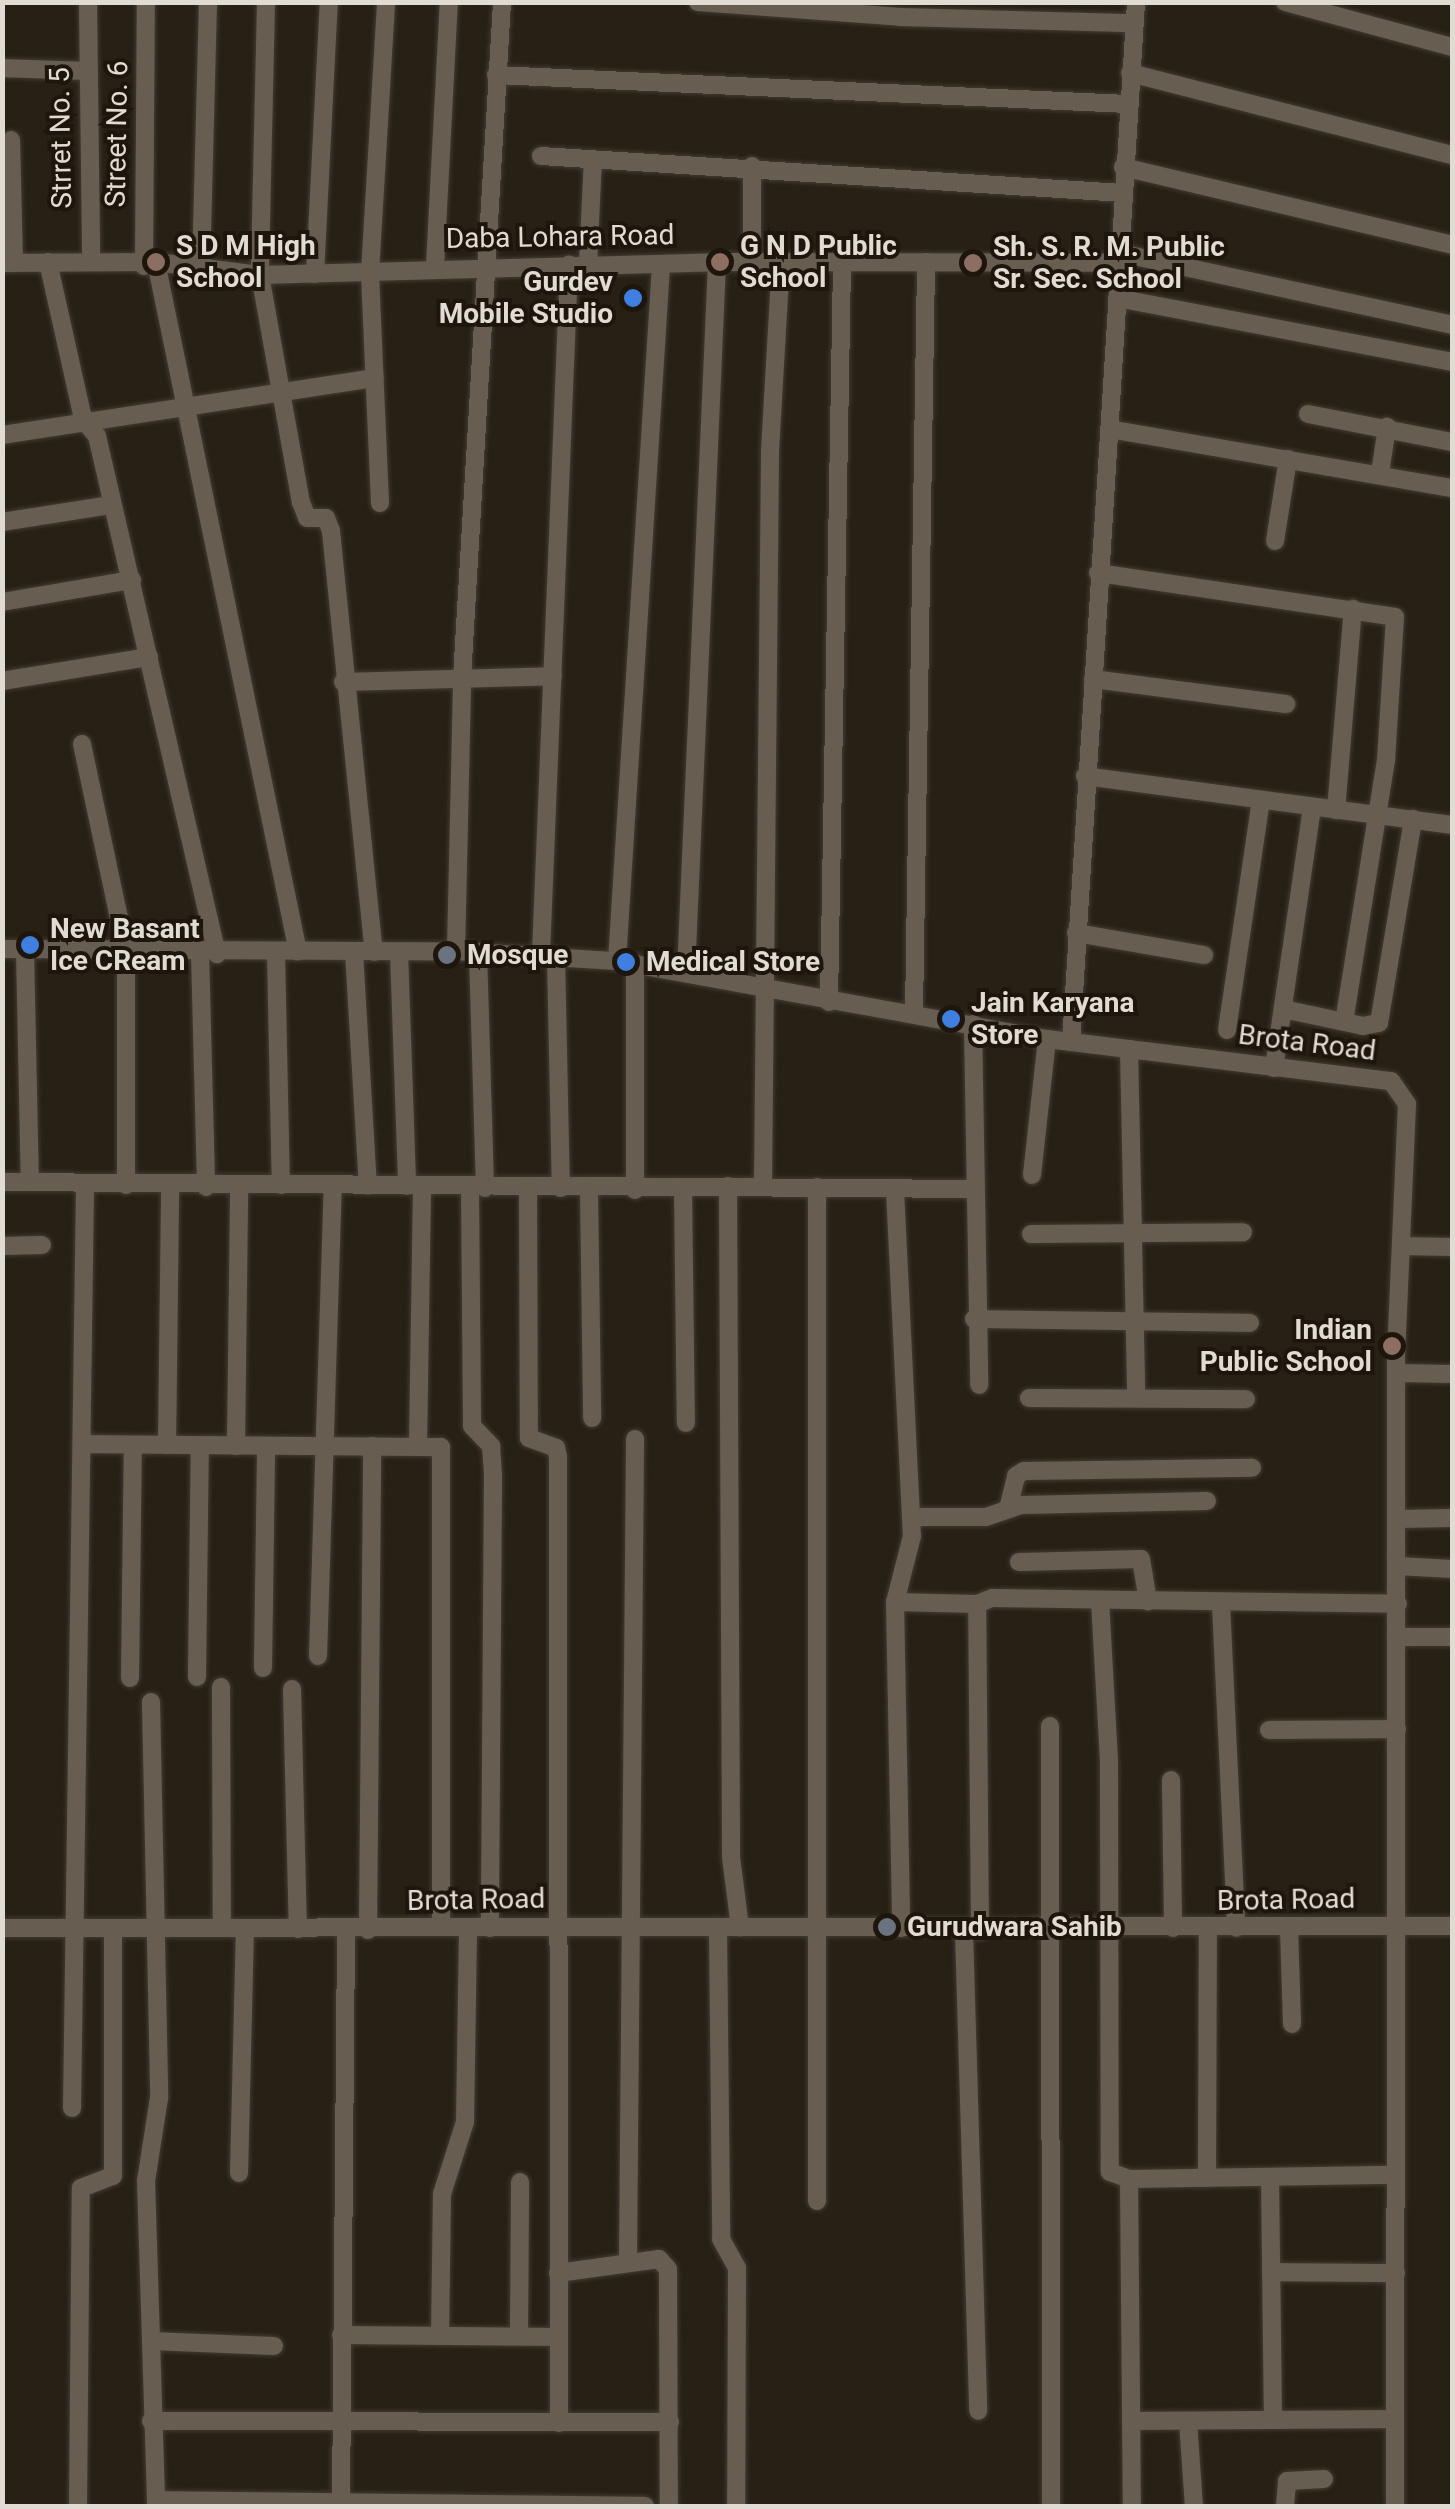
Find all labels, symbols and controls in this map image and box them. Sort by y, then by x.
street label: Street No. 6 [99,60,135,208]
street label: Strret No. 5 [43,67,79,209]
street label: Daba Lohara Road [445,218,675,256]
place label: S D M High School [176,229,316,295]
place label: G N D Public School [740,229,897,295]
place label: Sh. S. R. M. Public Sr. Sec. School [993,230,1225,296]
marker: S D M High School [145,251,167,273]
marker: G N D Public School [709,251,731,273]
marker: Sh. S. R. M. Public Sr. Sec. School [962,252,984,274]
place label: Gurdev Mobile Studio [439,265,613,331]
marker: Gurdev Mobile Studio [622,287,644,309]
place label: New Basant Ice CReam [50,912,200,978]
marker: New Basant Ice CReam [19,934,41,956]
place label: Mosque [467,938,568,972]
marker: Mosque [436,944,458,966]
place label: Medical Store [646,945,820,979]
marker: Medical Store [615,951,637,973]
place label: Jain Karyana Store [971,986,1135,1052]
marker: Jain Karyana Store [940,1008,962,1030]
street label: Brota Road [1236,1018,1378,1068]
place label: Indian Public School [1200,1313,1372,1379]
marker: Indian Public School [1381,1335,1403,1357]
street label: Brota Road [407,1882,545,1918]
street label: Brota Road [1217,1882,1355,1918]
place label: Gurudwara Sahib [907,1910,1122,1944]
marker: Gurudwara Sahib [876,1916,898,1938]

